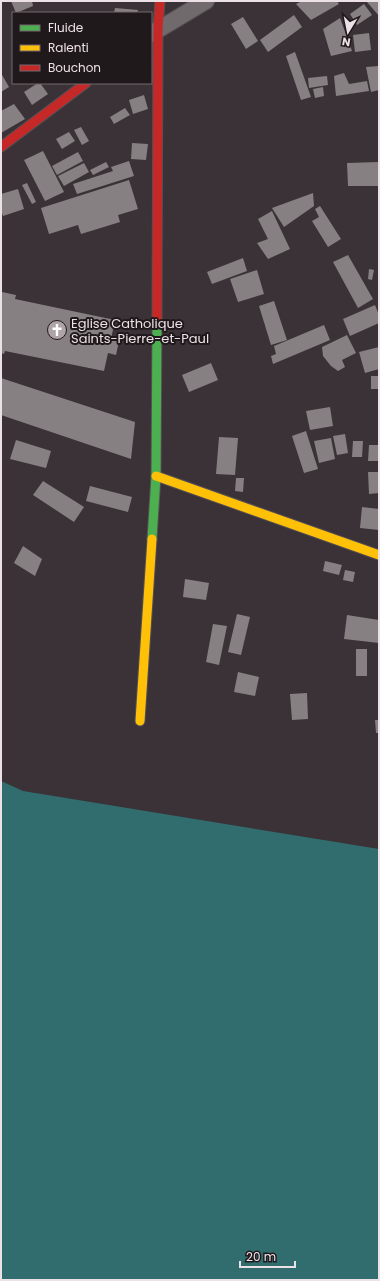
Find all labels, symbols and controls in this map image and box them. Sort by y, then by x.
legend [12,12,152,84]
north arrow [328,12,368,52]
text: Fluide [48,19,83,36]
text: N [341,33,352,50]
text: Ralenti [48,39,89,56]
text: Bouchon [48,59,101,76]
place label: Eglise Catholique Saints-Pierre-et-Paul [71,314,209,348]
church icon: Eglise Catholique Saints-Pierre-et-Paul [46,319,68,341]
scale bar [240,1243,295,1269]
text: 20 m [246,1248,276,1265]

